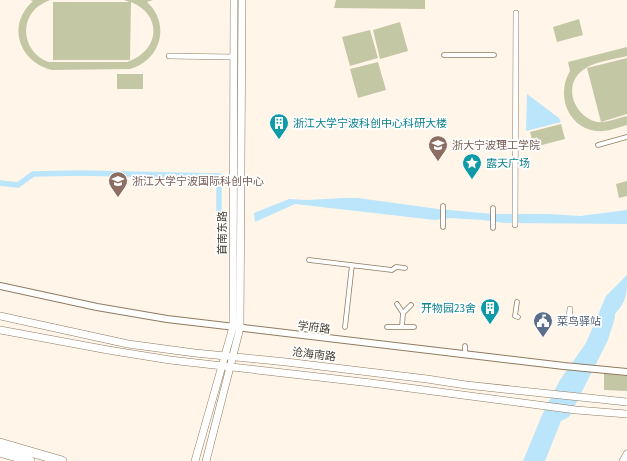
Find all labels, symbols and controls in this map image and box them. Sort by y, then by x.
building icon: 浙江大学宁波科创中心科研大楼 [268,112,290,140]
place label: 浙江大学宁波科创中心科研大楼 [293,116,447,131]
school or university icon: 浙大宁波理工学院 [427,134,449,162]
place label: 浙大宁波理工学院 [452,138,540,153]
place icon: 露天广场 [461,152,483,180]
place label: 露天广场 [486,156,530,171]
school or university icon: 浙江大学宁波国际科创中心 [107,170,129,198]
place label: 浙江大学宁波国际科创中心 [132,174,264,189]
street label: 首南东路 [215,211,230,255]
building icon: 开物园23舍 [479,297,501,325]
place label: 开物园23舍 [421,301,476,316]
public building icon: 菜鸟驿站 [532,310,554,338]
place label: 菜鸟驿站 [557,314,601,329]
street label: 学府路 [297,318,331,337]
street label: 沧海南路 [291,344,337,365]

